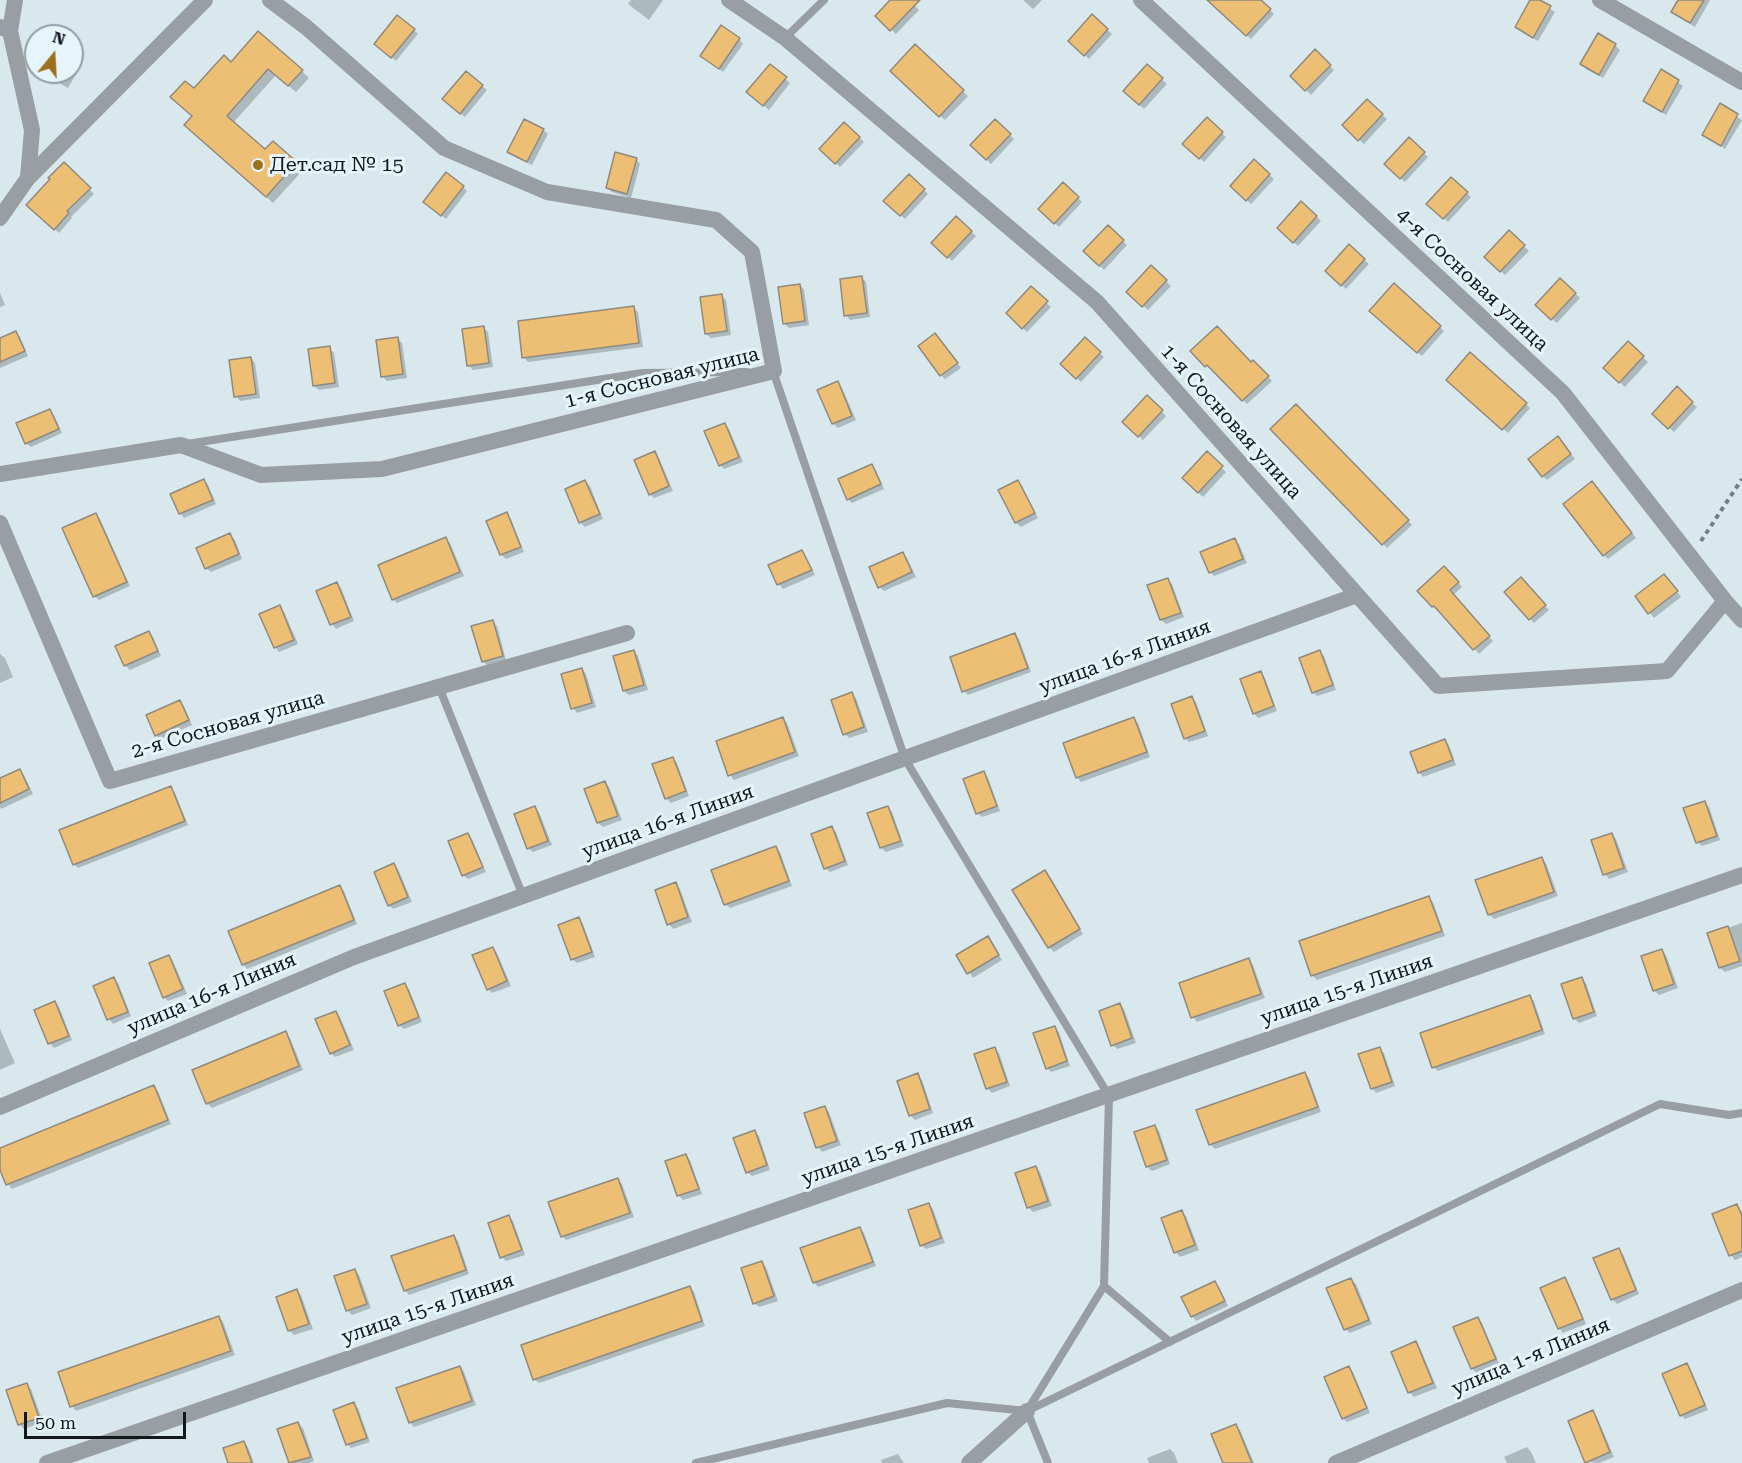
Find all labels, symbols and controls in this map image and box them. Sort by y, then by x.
north arrow [24,24,84,84]
text: N [50,27,68,49]
place label: Дет.сад № 15 [270,153,404,177]
marker: Дет.сад № 15 [251,158,265,172]
street label: 4-я Сосновая улица [1391,203,1553,357]
street label: 1-я Сосновая улица [1155,340,1307,504]
street label: 1-я Сосновая улица [562,342,762,414]
street label: улица 16-я Линия [1036,615,1214,699]
street label: 2-я Сосновая улица [129,686,327,764]
street label: улица 16-я Линия [579,780,757,864]
street label: улица 16-я Линия [124,948,300,1040]
street label: улица 15-я Линия [1258,949,1436,1031]
street label: улица 15-я Линия [799,1109,977,1191]
street label: улица 15-я Линия [339,1268,517,1350]
street label: улица 1-я Линия [1448,1313,1614,1401]
scale bar [27,1400,189,1438]
text: 50 m [35,1412,76,1433]

